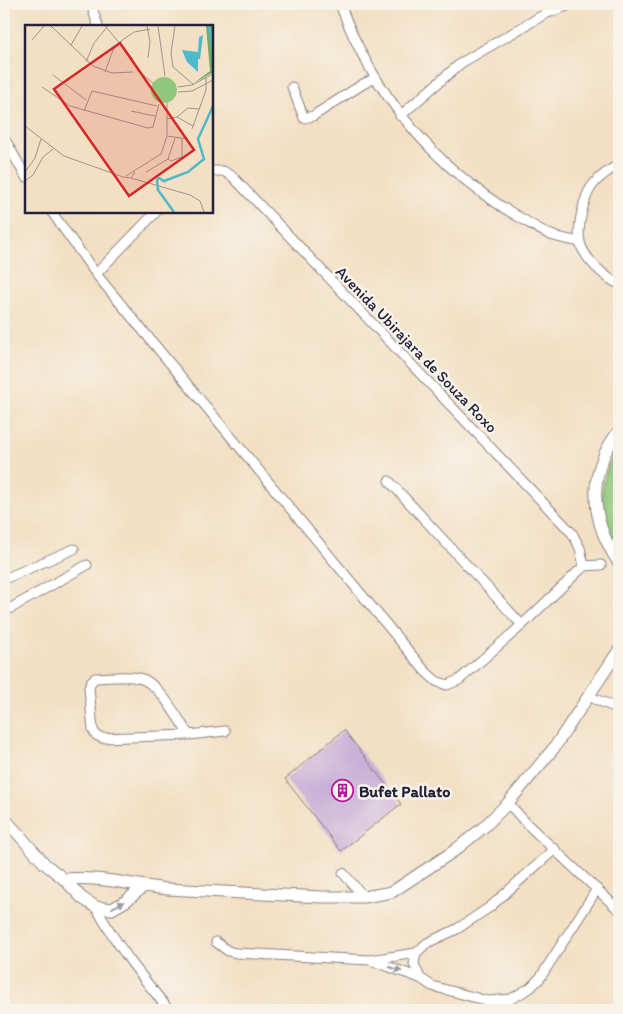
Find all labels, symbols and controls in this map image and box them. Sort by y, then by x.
inset map [25,25,212,212]
street label: Avenida Ubirajara de Souza Roxo [332,262,501,437]
building icon: Bufet Pallato [331,779,355,803]
place label: Bufet Pallato [359,782,450,801]
one-way arrow [111,900,125,908]
one-way arrow [388,966,403,973]

